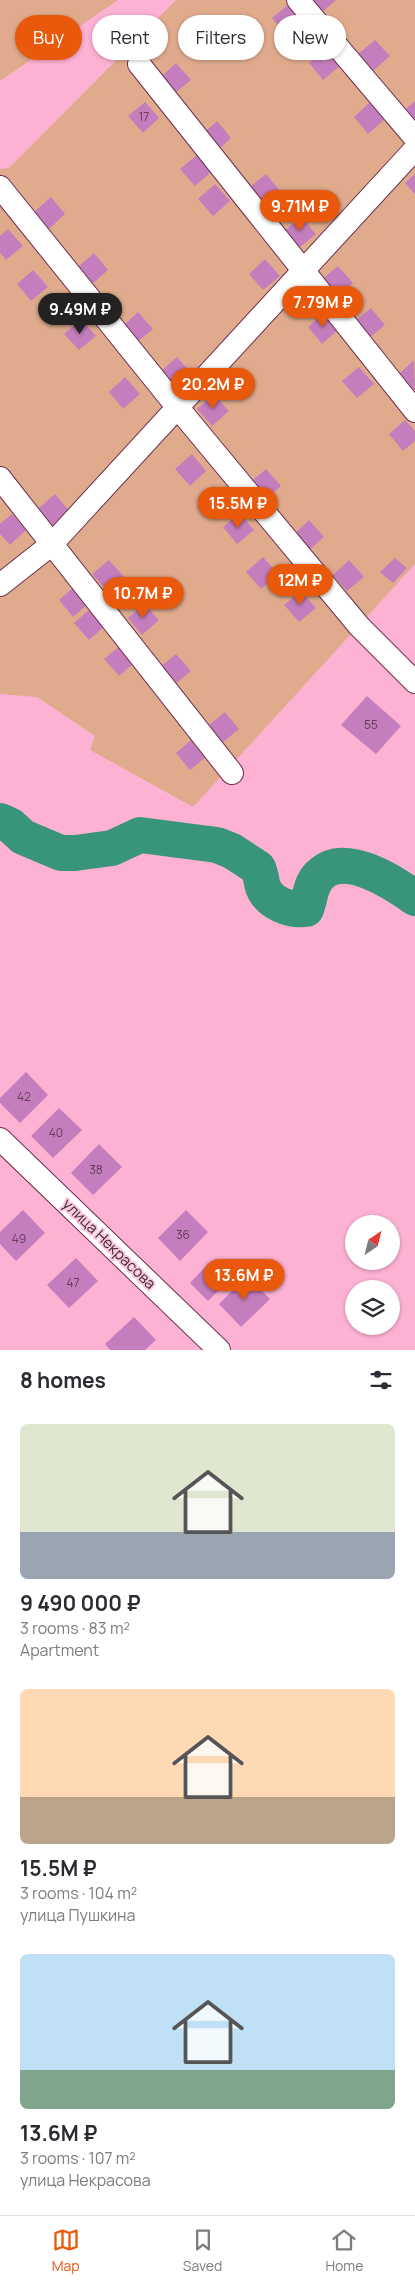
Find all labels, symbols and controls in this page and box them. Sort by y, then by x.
chip: Buy [15,15,82,60]
chip: Rent [92,15,168,60]
chip: Filters [178,15,264,60]
chip: New [274,15,346,60]
house number: 17 [139,108,149,125]
pin: 9.71M ₽ [254,190,346,232]
text: 9.71M ₽ [271,195,329,217]
pin: 7.79M ₽ [277,286,369,328]
text: 7.79M ₽ [293,291,353,313]
pin: 9.49M ₽ [34,292,126,335]
text: 9.49M ₽ [49,298,111,320]
pin: 20.2M ₽ [167,368,259,410]
text: 20.2M ₽ [182,373,244,395]
pin: 15.5M ₽ [192,486,284,529]
text: 15.5M ₽ [209,492,267,514]
pin: 12M ₽ [265,564,335,606]
text: 12M ₽ [278,569,322,591]
pin: 10.7M ₽ [97,576,189,619]
text: 10.7M ₽ [114,582,172,604]
house number: 55 [364,716,378,733]
house number: 42 [17,1088,31,1105]
house number: 40 [49,1124,63,1141]
house number: 38 [89,1161,103,1178]
street label: улица Некрасова [58,1194,161,1294]
north arrow [345,1215,400,1270]
map controls [345,1215,400,1335]
house number: 36 [176,1226,190,1243]
house number: 49 [12,1230,26,1247]
pin: 13.6M ₽ [198,1258,290,1301]
text: 13.6M ₽ [215,1264,273,1286]
house number: 47 [66,1274,80,1291]
button: layers [345,1280,400,1335]
text: 8 homes [20,1366,106,1394]
icon: filters [367,1366,395,1394]
icon: home [163,1457,253,1547]
text: 9 490 000 ₽ [20,1589,141,1617]
text: 3 rooms · 83 m² [20,1617,130,1639]
text: Apartment [20,1639,99,1661]
icon: home [163,1722,253,1812]
text: 15.5M ₽ [20,1854,97,1882]
text: 3 rooms · 104 m² [20,1882,137,1904]
text: улица Пушкина [20,1904,135,1926]
icon: home [163,1987,253,2077]
text: 13.6M ₽ [20,2119,97,2147]
text: 3 rooms · 107 m² [20,2147,136,2169]
text: улица Некрасова [20,2169,151,2191]
tab: Map [52,2226,80,2275]
tab: Saved [183,2226,222,2275]
tab: Home [326,2226,363,2275]

